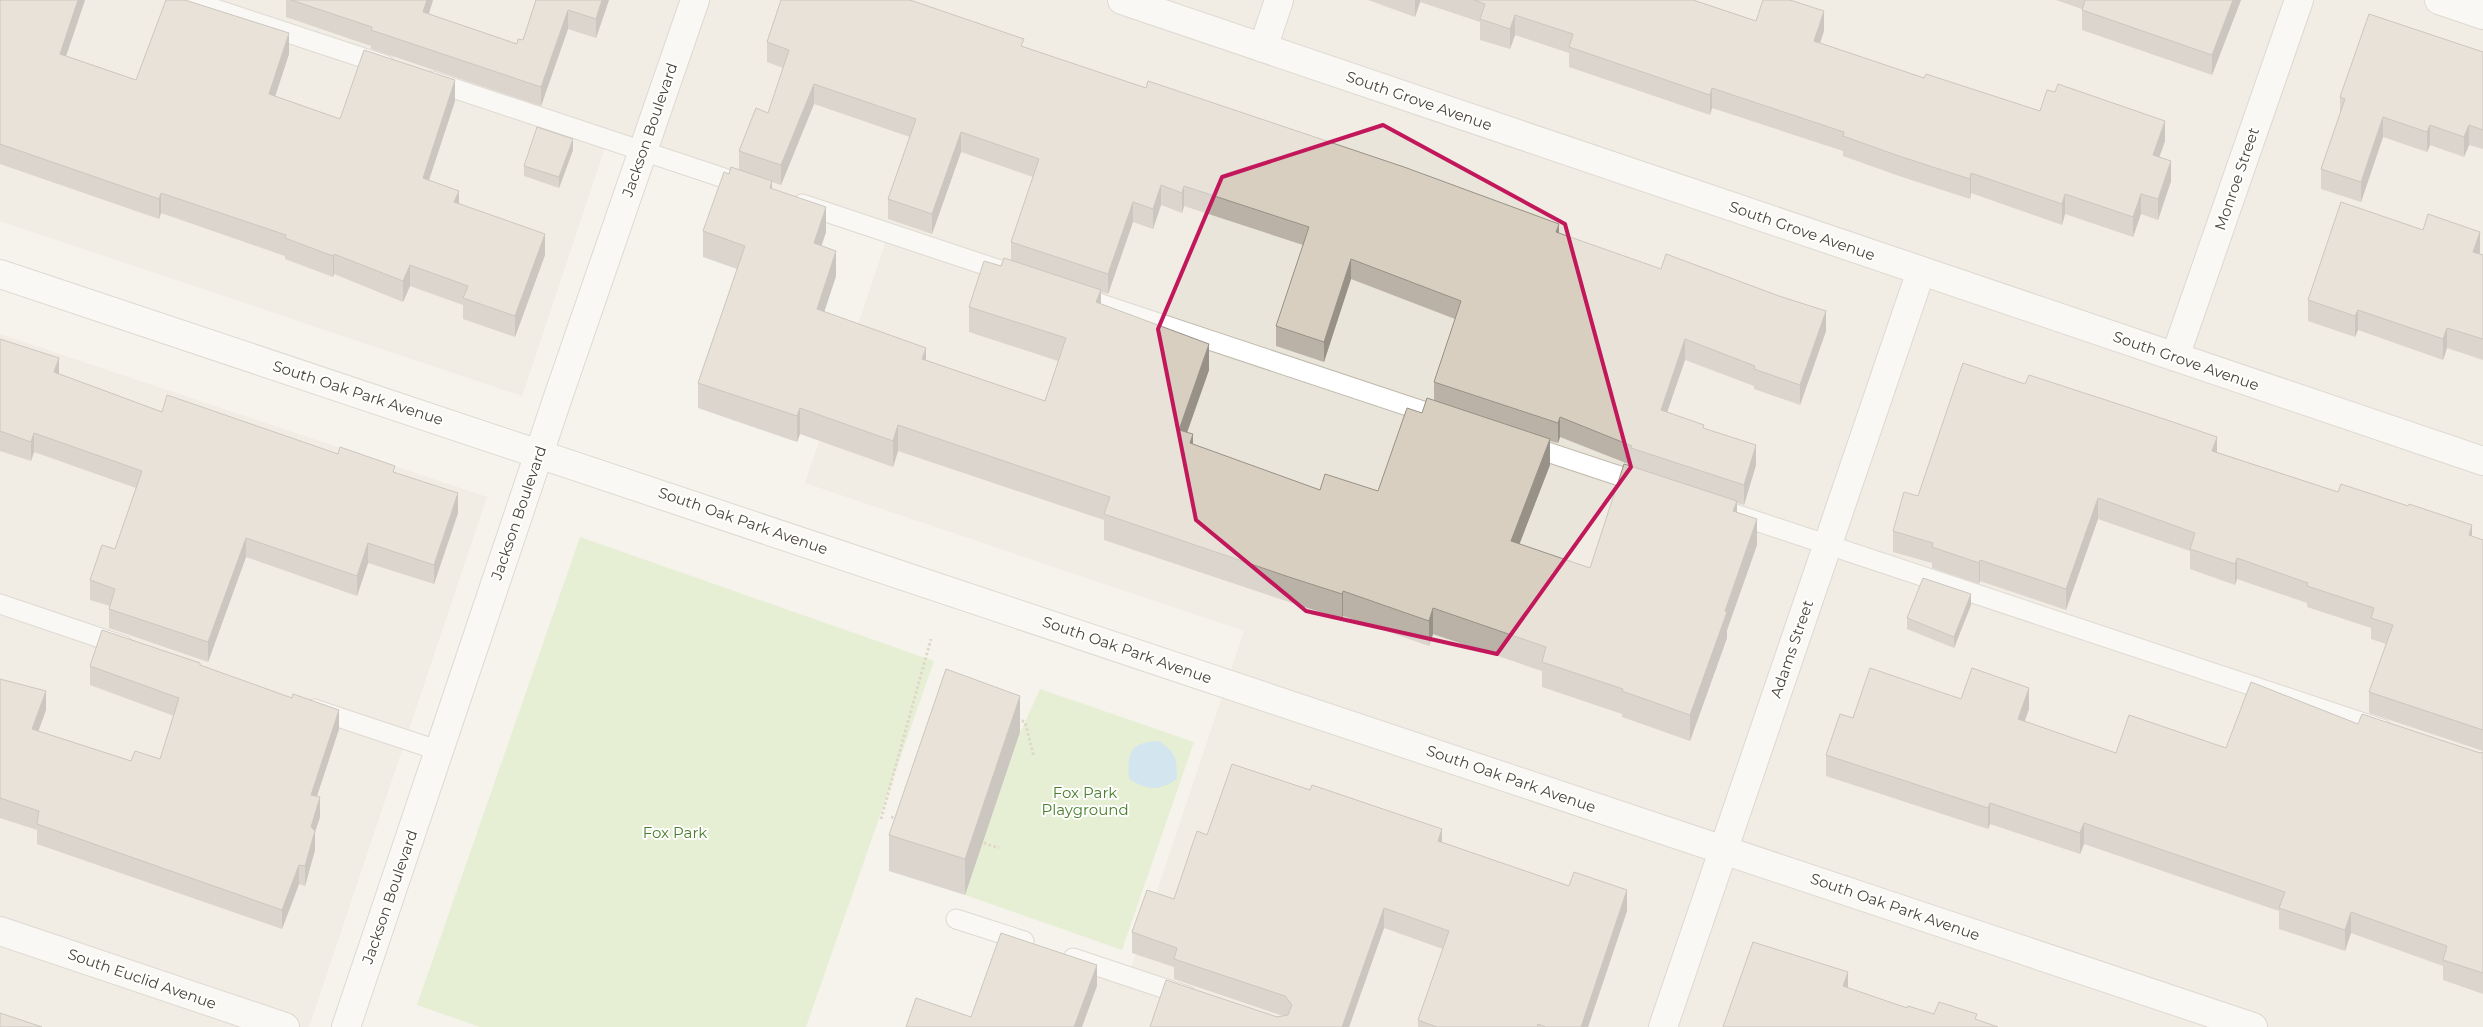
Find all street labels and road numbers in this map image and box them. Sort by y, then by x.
street label: Jackson Boulevard [617,60,681,200]
street label: South Grove Avenue [1344,67,1495,134]
street label: Monroe Street [2210,125,2263,233]
street label: South Grove Avenue [1727,197,1878,264]
street label: South Grove Avenue [2111,327,2262,394]
street label: South Oak Park Avenue [271,356,446,429]
street label: Jackson Boulevard [486,443,550,583]
street label: South Oak Park Avenue [656,483,830,558]
street label: Adams Street [1766,597,1817,700]
street label: South Oak Park Avenue [1040,612,1214,687]
street label: South Oak Park Avenue [1424,741,1598,816]
street label: Jackson Boulevard [357,827,421,967]
street label: South Oak Park Avenue [1808,869,1982,944]
street label: South Euclid Avenue [65,944,219,1013]

